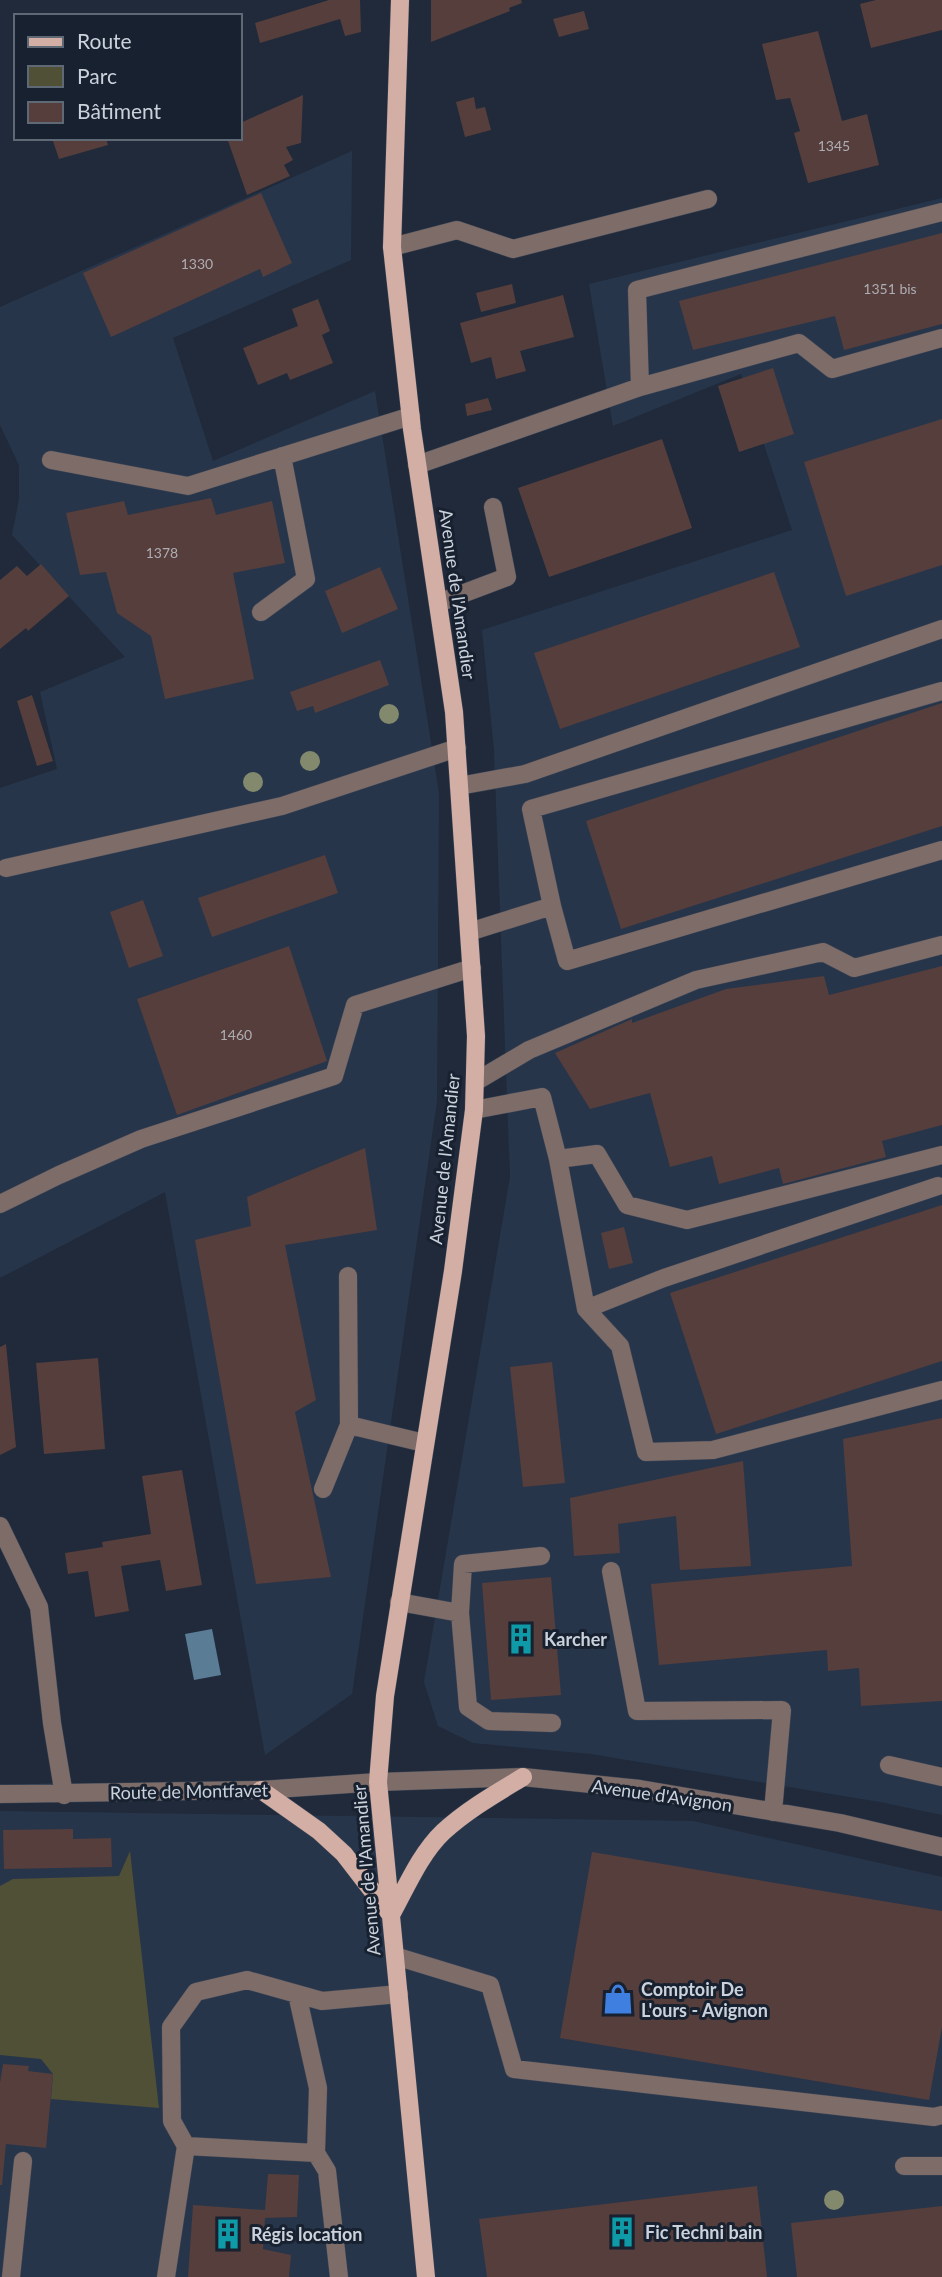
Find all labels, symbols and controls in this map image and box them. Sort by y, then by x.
legend [14,14,242,140]
text: Route [77,28,132,53]
text: Parc [77,63,117,88]
text: Bâtiment [77,98,162,123]
house number: 1345 [818,137,850,154]
house number: 1330 [181,255,213,272]
house number: 1351 bis [863,280,917,297]
street label: Avenue de l'Amandier [435,507,481,681]
house number: 1378 [146,544,178,561]
house number: 1460 [220,1026,252,1043]
street label: Avenue de l'Amandier [424,1072,464,1246]
building icon: Karcher [504,1622,538,1656]
place label: Karcher [544,1628,607,1650]
street label: Avenue d'Avignon [590,1774,734,1816]
street label: Route de Montfavet [110,1779,269,1803]
street label: Avenue de l'Amandier [348,1783,384,1956]
place label: Comptoir De L'ours - Avignon [641,1978,768,2021]
shop icon: Comptoir De L'ours - Avignon [601,1982,635,2016]
building icon: Fic Techni bain [605,2215,639,2249]
building icon: Régis location [211,2217,245,2251]
place label: Fic Techni bain [645,2221,763,2243]
place label: Régis location [251,2223,363,2245]

